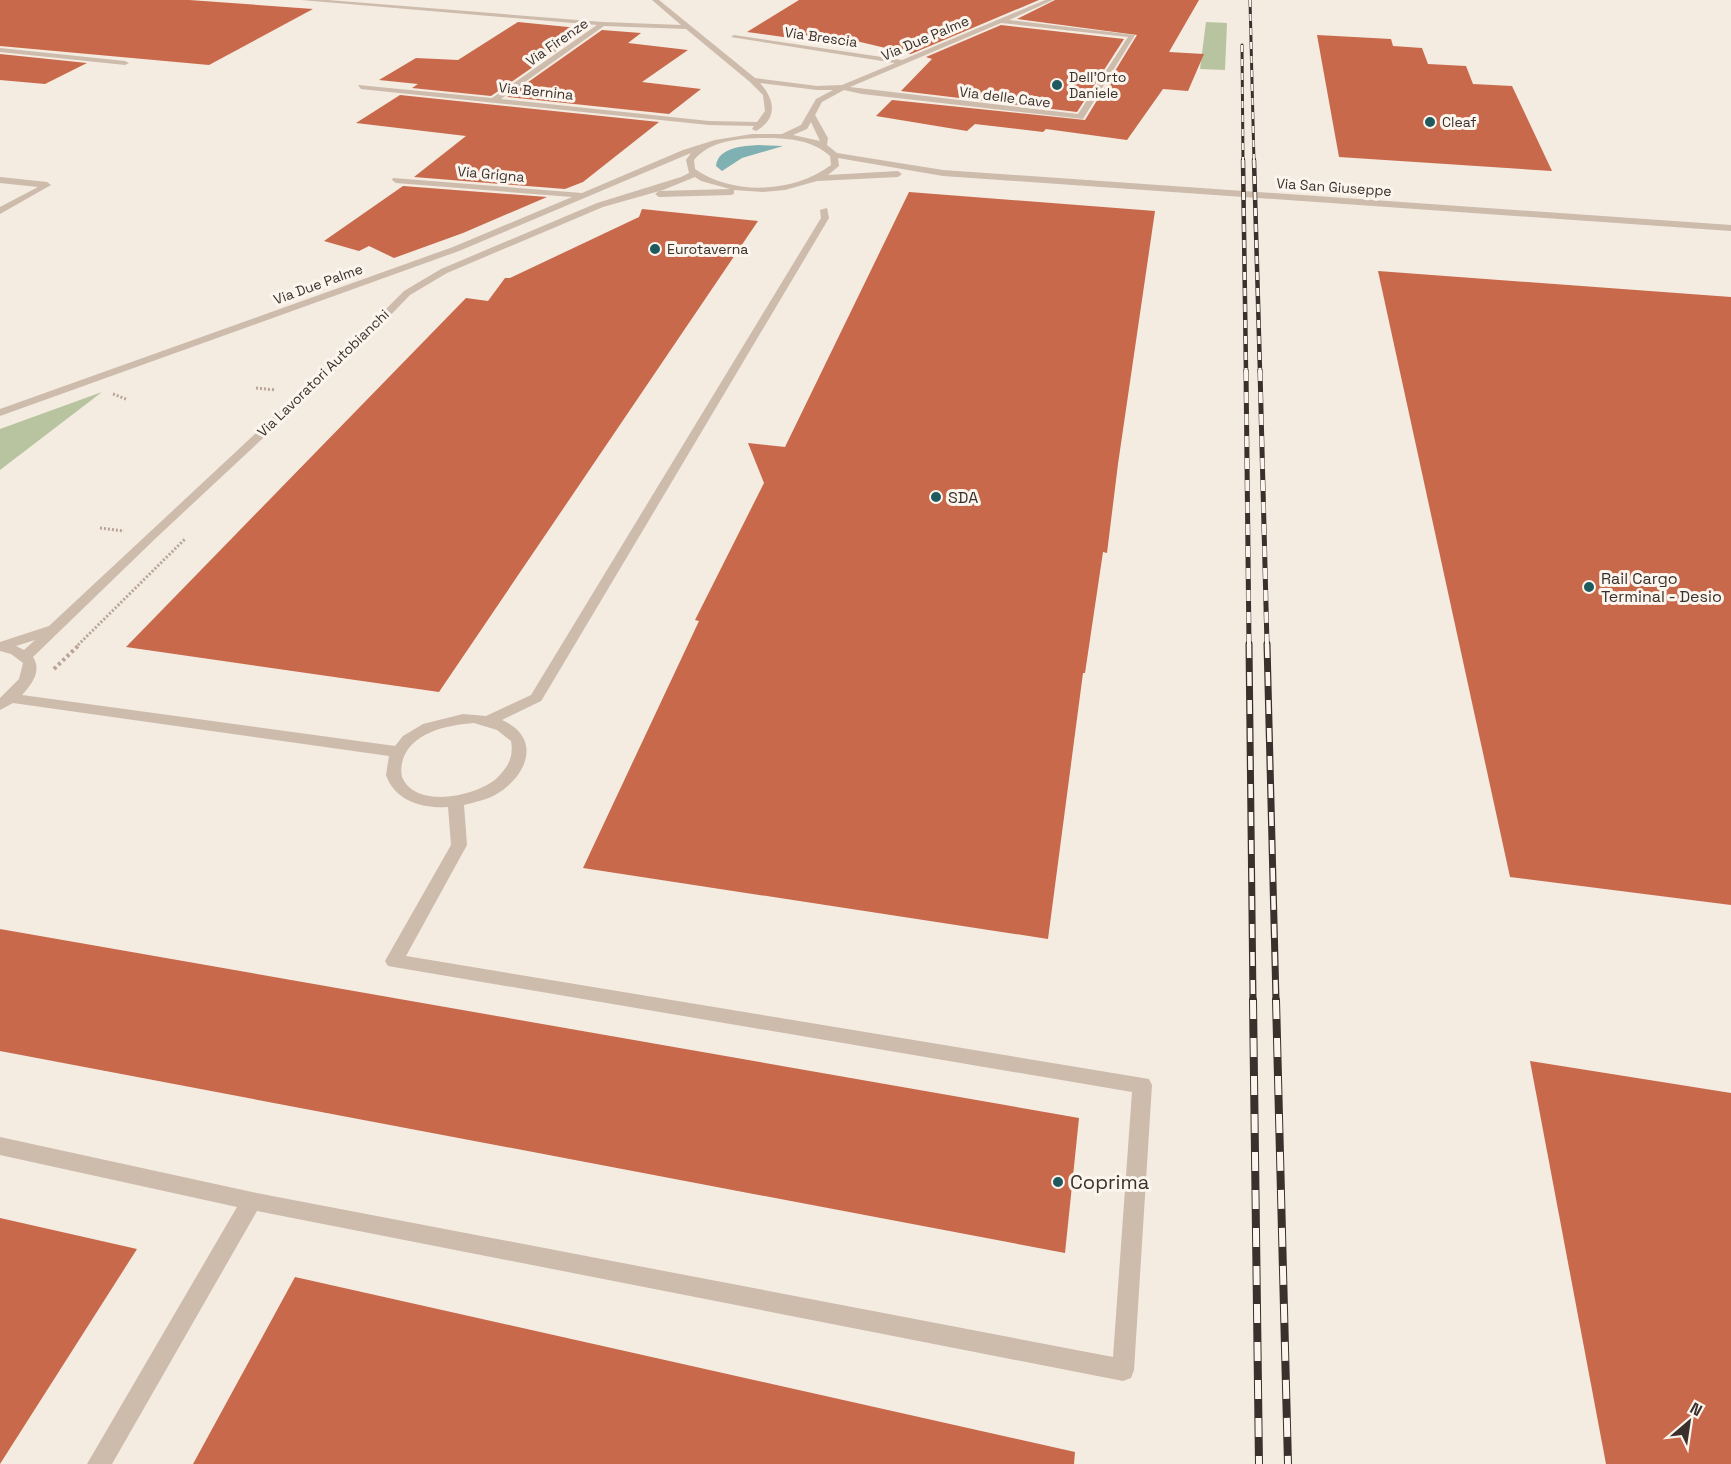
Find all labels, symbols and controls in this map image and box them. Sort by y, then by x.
street label: Via Due Palme [878,11,972,65]
street label: Via Firenze [522,14,592,70]
street label: Via Brescia [783,23,859,51]
place label: Dell'Orto Daniele [1069,68,1126,102]
street label: Via Bernina [498,78,574,104]
marker: Dell'Orto Daniele [1050,78,1064,92]
street label: Via delle Cave [958,82,1052,112]
place label: Cleaf [1442,113,1477,131]
marker: Cleaf [1423,115,1437,129]
street label: Via Grigna [457,162,525,186]
street label: Via San Giuseppe [1276,174,1392,200]
place label: Eurotaverna [667,240,748,258]
marker: Eurotaverna [648,242,662,256]
street label: Via Due Palme [271,260,365,308]
street label: Via Lavoratori Autobianchi [253,305,393,441]
place label: SDA [948,487,978,508]
marker: SDA [929,490,943,504]
place label: Rail Cargo Terminal - Desio [1601,568,1722,607]
marker: Rail Cargo Terminal - Desio [1582,580,1596,594]
place label: Coprima [1070,1169,1149,1195]
marker: Coprima [1051,1175,1065,1189]
north arrow [1659,1392,1719,1452]
text: N [1686,1398,1706,1421]

